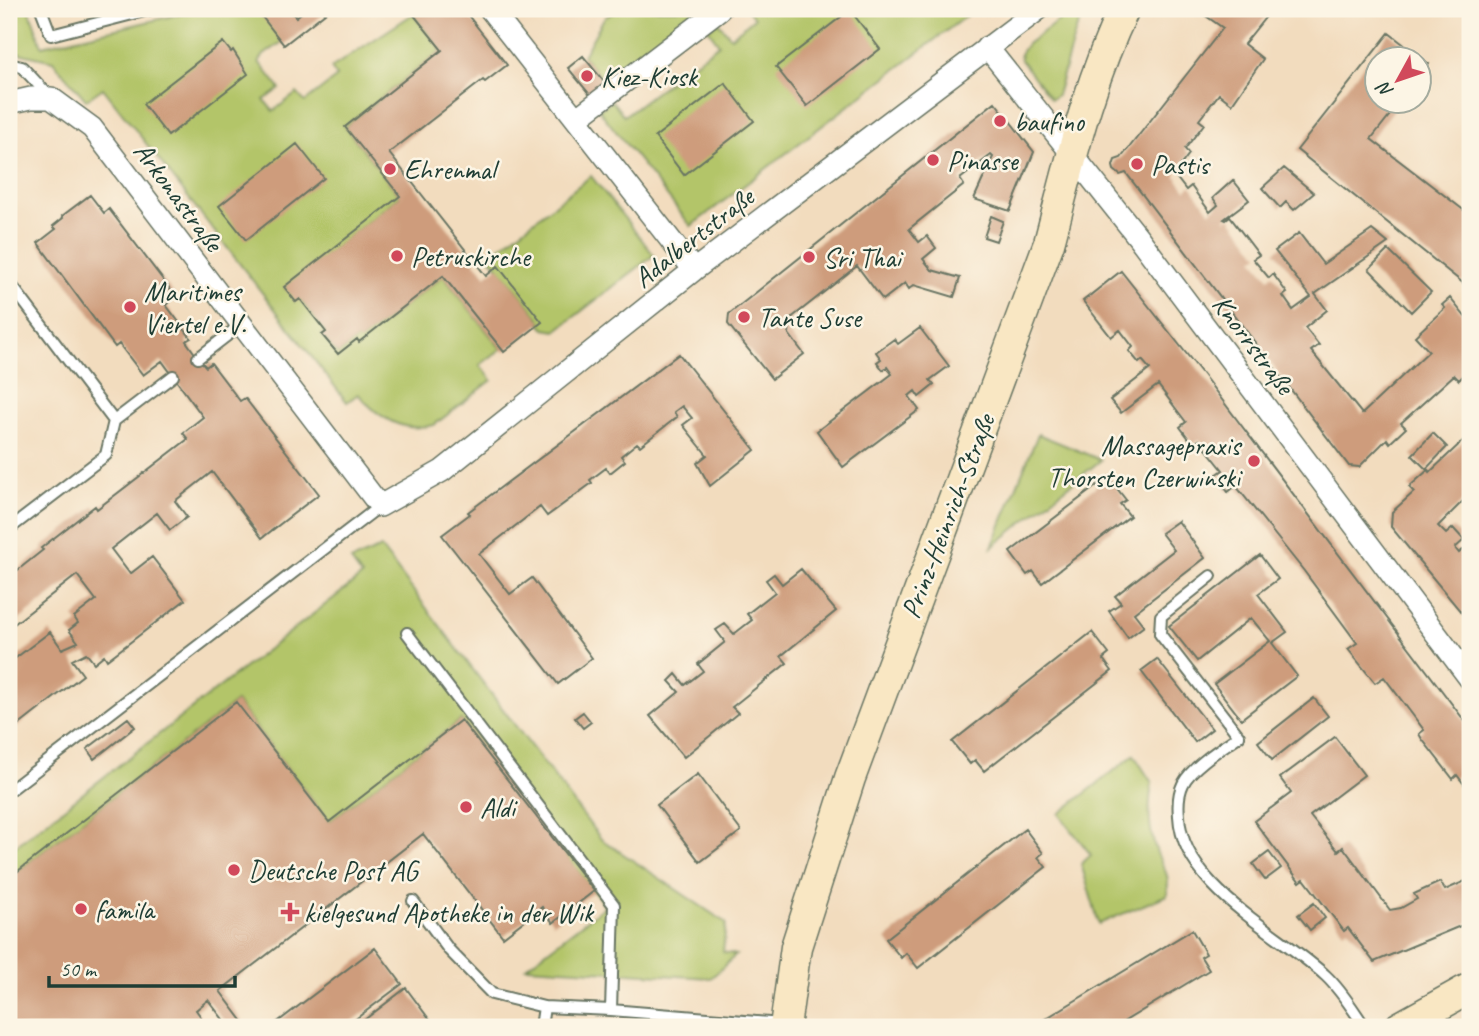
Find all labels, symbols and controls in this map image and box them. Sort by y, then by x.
north arrow [1364,46,1434,116]
place label: Kiez-Kiosk [601,59,698,94]
marker: Kiez-Kiosk [579,68,595,84]
text: N [1371,76,1399,103]
place label: baufino [1014,104,1086,139]
marker: baufino [992,113,1008,129]
street label: Arkonastraße [126,134,232,260]
place label: Pinasse [947,143,1019,178]
place label: Pastis [1151,147,1211,182]
place label: Ehrenmal [404,152,500,187]
marker: Pinasse [925,152,941,168]
marker: Pastis [1129,156,1145,172]
marker: Ehrenmal [382,161,398,177]
street label: Adalbertstraße [626,178,762,295]
place label: Petruskirche [411,239,532,274]
place label: Sri Thai [823,240,904,275]
marker: Petruskirche [389,248,405,264]
marker: Sri Thai [801,249,817,265]
place label: Maritimes Viertel e.V. [144,274,246,341]
street label: Knorrstraße [1205,288,1304,403]
marker: Maritimes Viertel e.V. [122,299,138,315]
place label: Tante Suse [758,300,863,335]
marker: Tante Suse [736,309,752,325]
street label: Prinz-Heinrich-Straße [893,408,1003,623]
place label: Massagepraxis Thorsten Czerwinski [1048,428,1244,495]
marker: Massagepraxis Thorsten Czerwinski [1246,453,1262,469]
place label: Aldi [480,790,519,825]
marker: Aldi [458,799,474,815]
place label: Deutsche Post AG [248,853,420,888]
marker: Deutsche Post AG [226,862,242,878]
place label: famila [95,892,156,927]
place label: kielgesund Apotheke in der Wik [304,895,595,930]
marker: famila [73,901,89,917]
marker: kielgesund Apotheke in der Wik [282,904,298,920]
scale bar [49,945,234,989]
text: 50 m [60,956,98,982]

